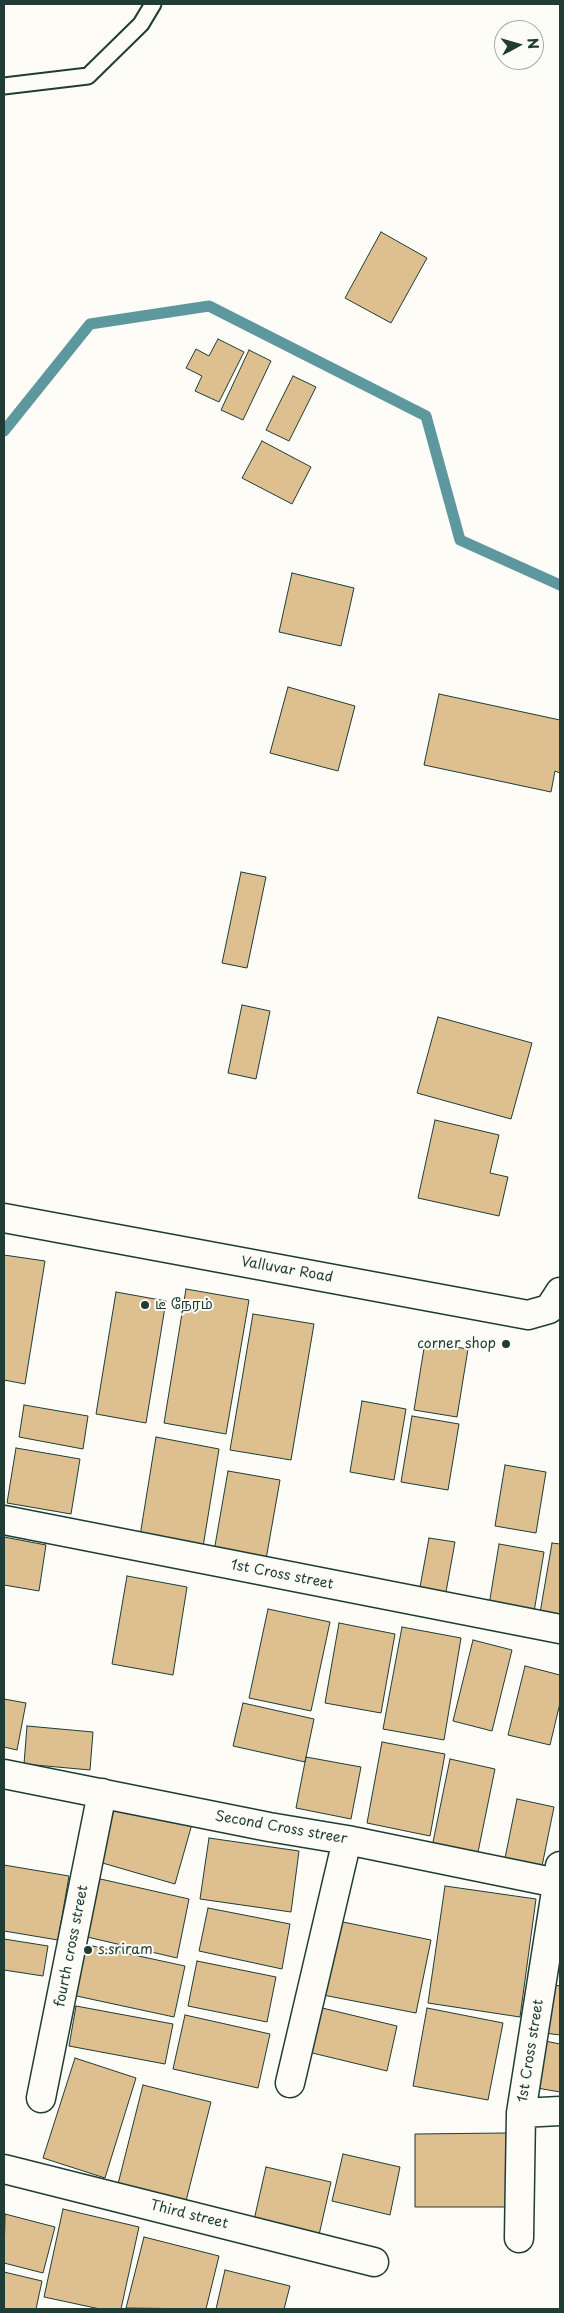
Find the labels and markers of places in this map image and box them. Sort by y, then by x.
place label: டீ நேரம் [155,1297,213,1313]
marker: டீ நேரம் [139,1299,151,1311]
place label: corner shop [417,1336,496,1352]
marker: corner shop [500,1338,512,1350]
place label: s.sriram [98,1942,153,1958]
marker: s.sriram [82,1944,94,1956]

